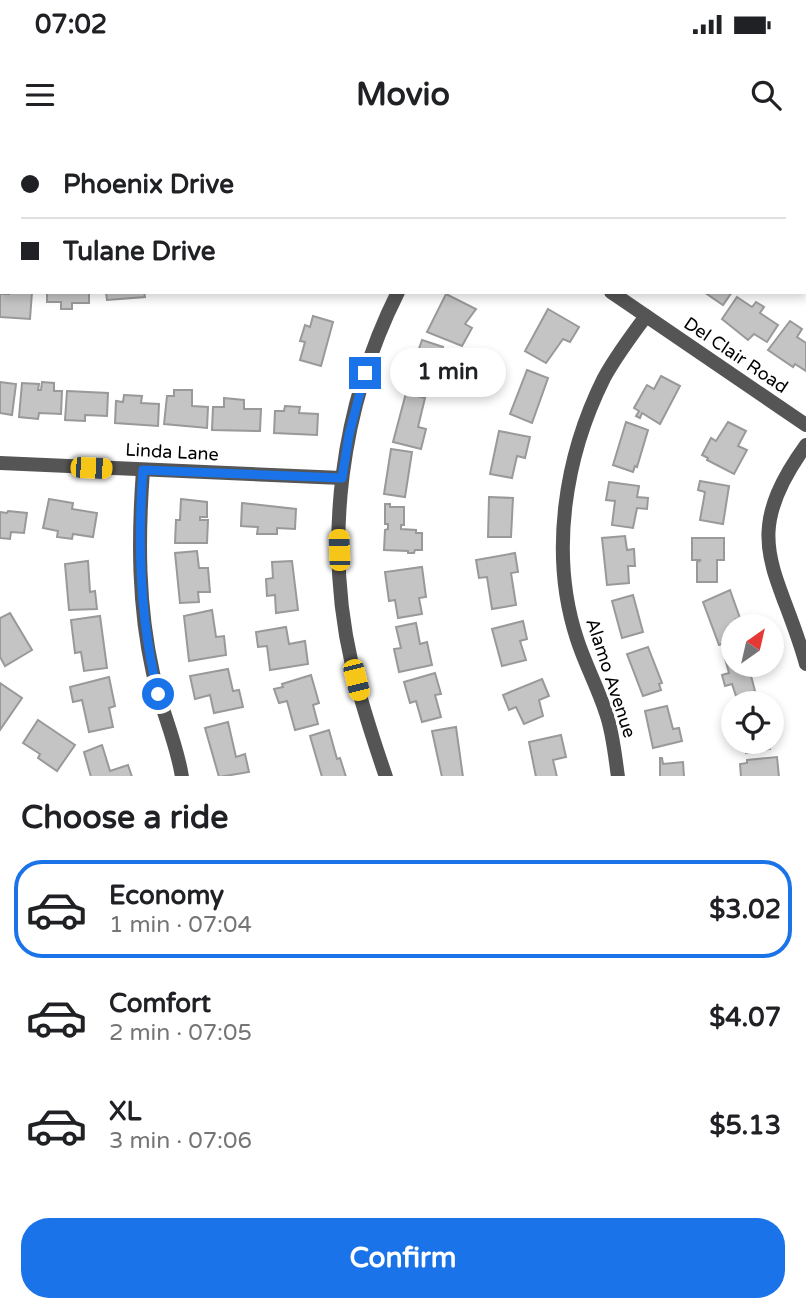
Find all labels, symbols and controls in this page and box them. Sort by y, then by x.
text: 07:02 [35,9,107,40]
icon: menu [21,76,59,114]
text: Movio [356,76,450,114]
icon: search [747,76,785,114]
text: Phoenix Drive [63,169,234,200]
text: Tulane Drive [63,236,216,267]
street label: Del Clair Road [680,312,792,398]
callout: 1 min [390,348,505,398]
route end [349,357,381,389]
text: 1 min [417,358,479,386]
street label: Linda Lane [125,439,219,465]
car [70,457,113,479]
car [328,529,351,571]
north arrow [721,614,784,677]
map controls [721,614,784,754]
street label: Alamo Avenue [581,615,641,741]
car [341,657,372,703]
route start [142,678,174,710]
button: locate [721,691,784,754]
text: Choose a ride [21,799,228,837]
icon: car [25,878,88,941]
text: Economy [109,880,224,911]
text: $3.02 [709,894,781,925]
text: 1 min · 07:04 [109,911,252,939]
icon: car [25,986,88,1049]
text: Comfort [109,988,211,1019]
text: $4.07 [709,1002,781,1033]
text: 2 min · 07:05 [109,1019,252,1047]
icon: car [25,1094,88,1157]
text: XL [109,1096,141,1127]
text: $5.13 [709,1110,781,1141]
text: 3 min · 07:06 [109,1127,252,1155]
button: Confirm [21,1218,785,1298]

